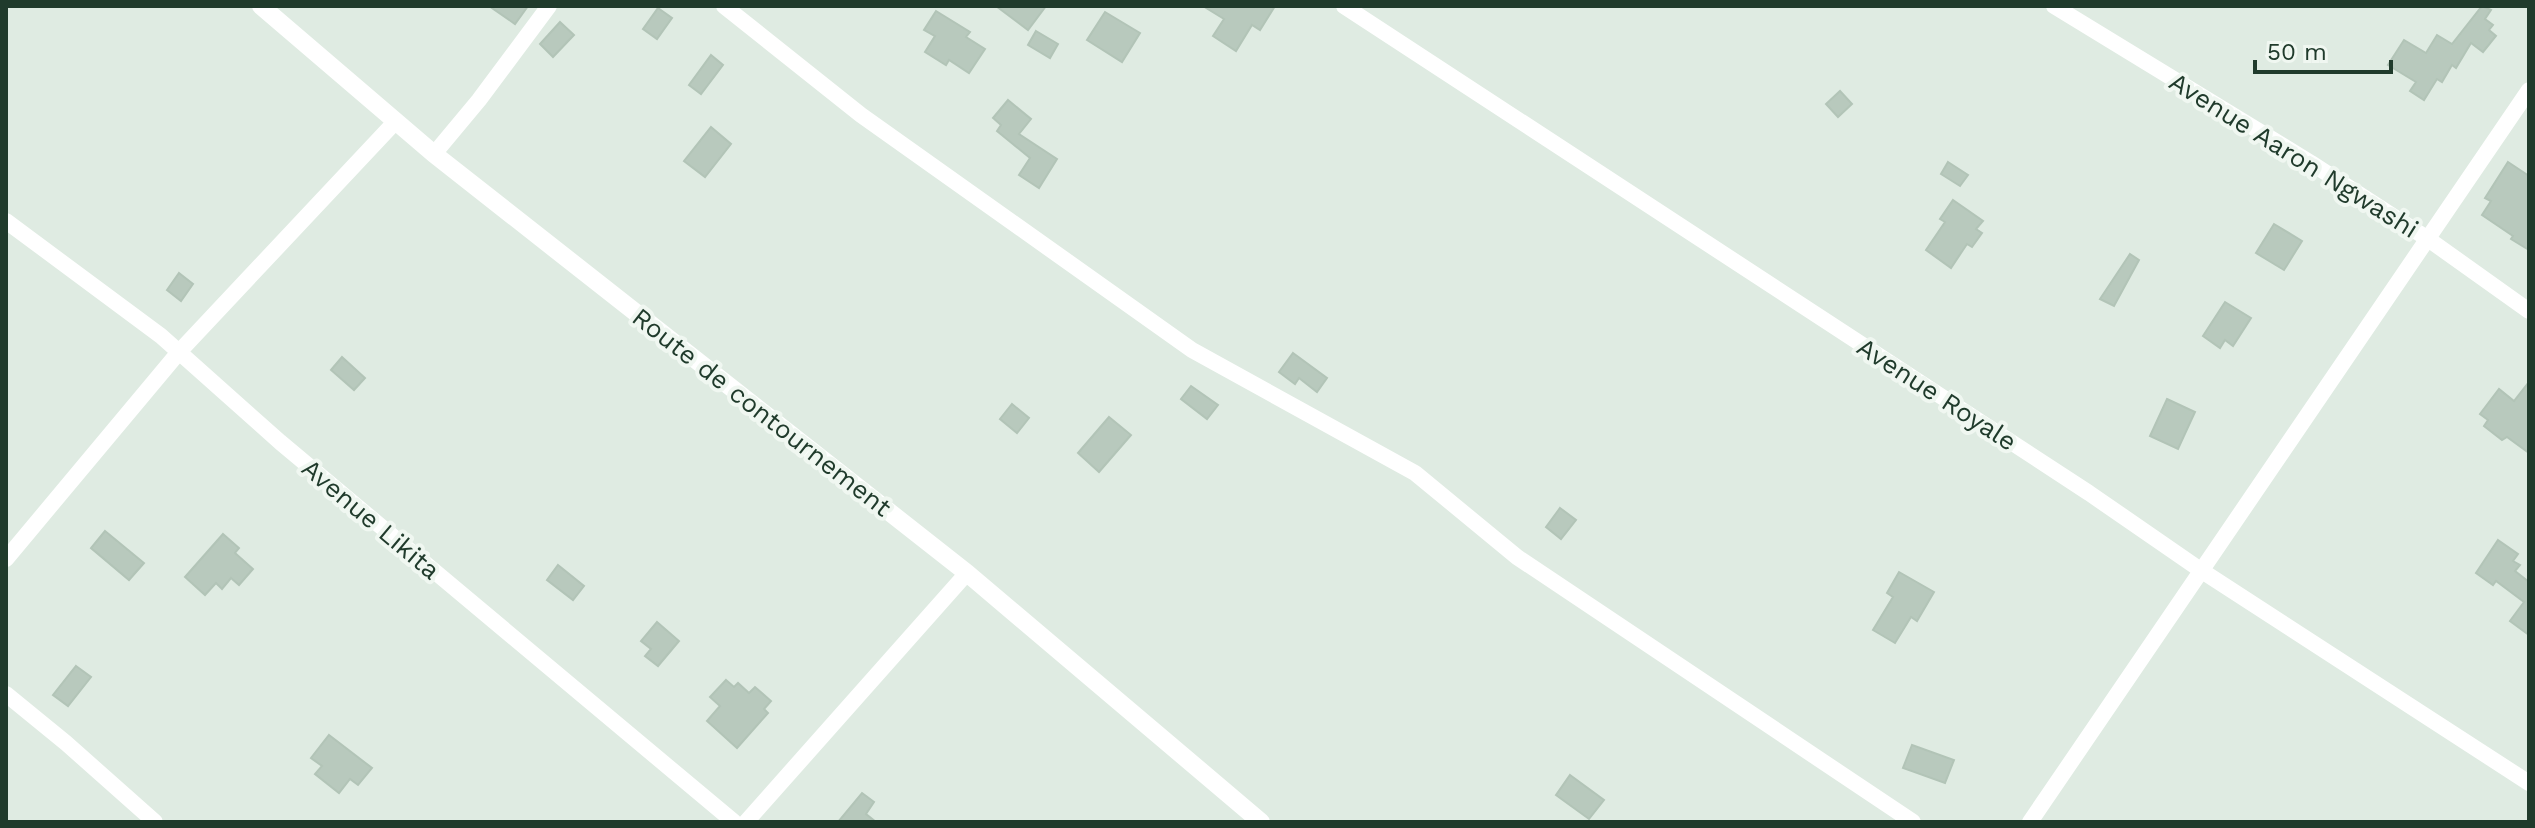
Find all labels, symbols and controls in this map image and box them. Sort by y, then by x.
scale bar [2255,24,2391,74]
text: 50 m [2267,38,2327,66]
street label: Avenue Aaron Ngwashi [2164,66,2424,244]
street label: Route de contournement [627,302,898,522]
street label: Avenue Royale [1852,331,2022,457]
street label: Avenue Likita [296,453,446,585]

